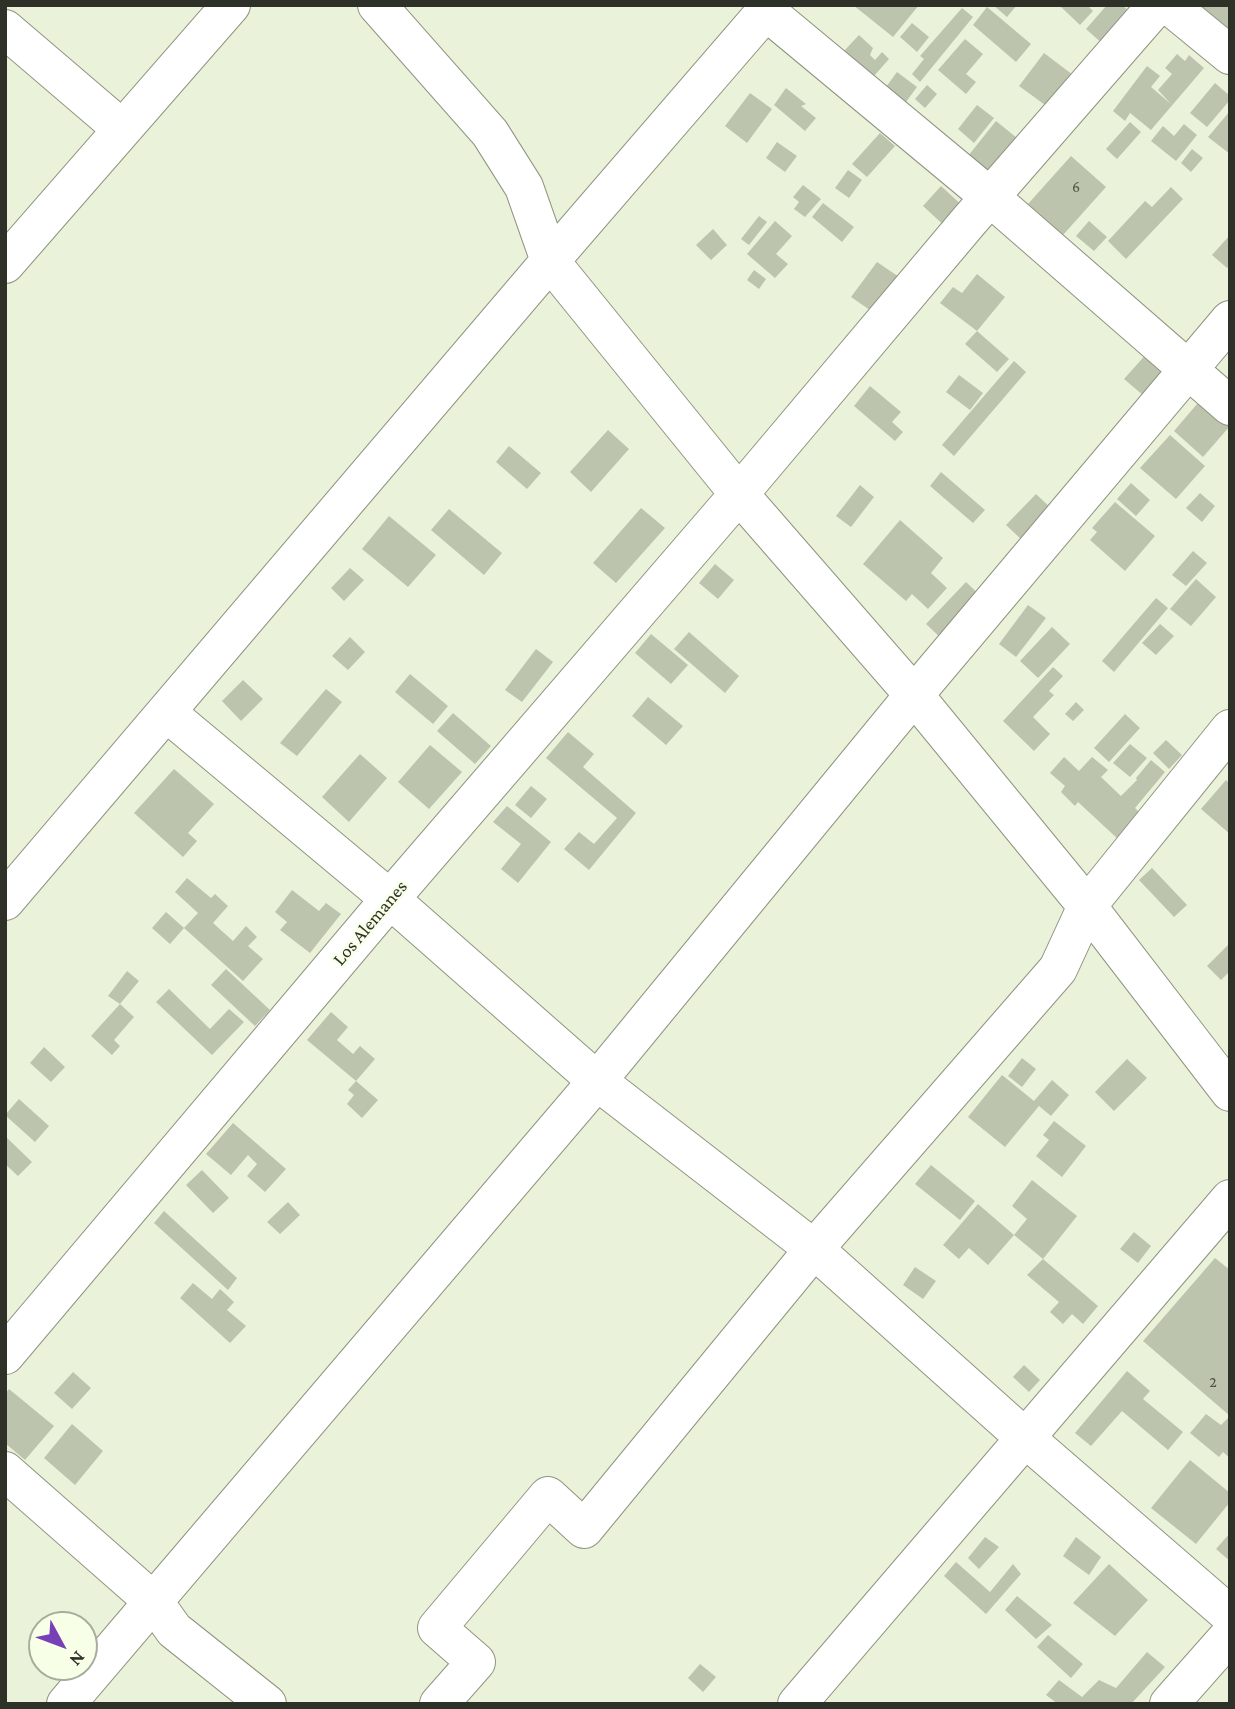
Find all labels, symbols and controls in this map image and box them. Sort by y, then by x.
house number: 6 [1072,177,1080,197]
street label: Los Alemanes [328,876,412,970]
house number: 2 [1209,1372,1217,1392]
north arrow [28,1611,98,1681]
text: N [66,1647,90,1671]

